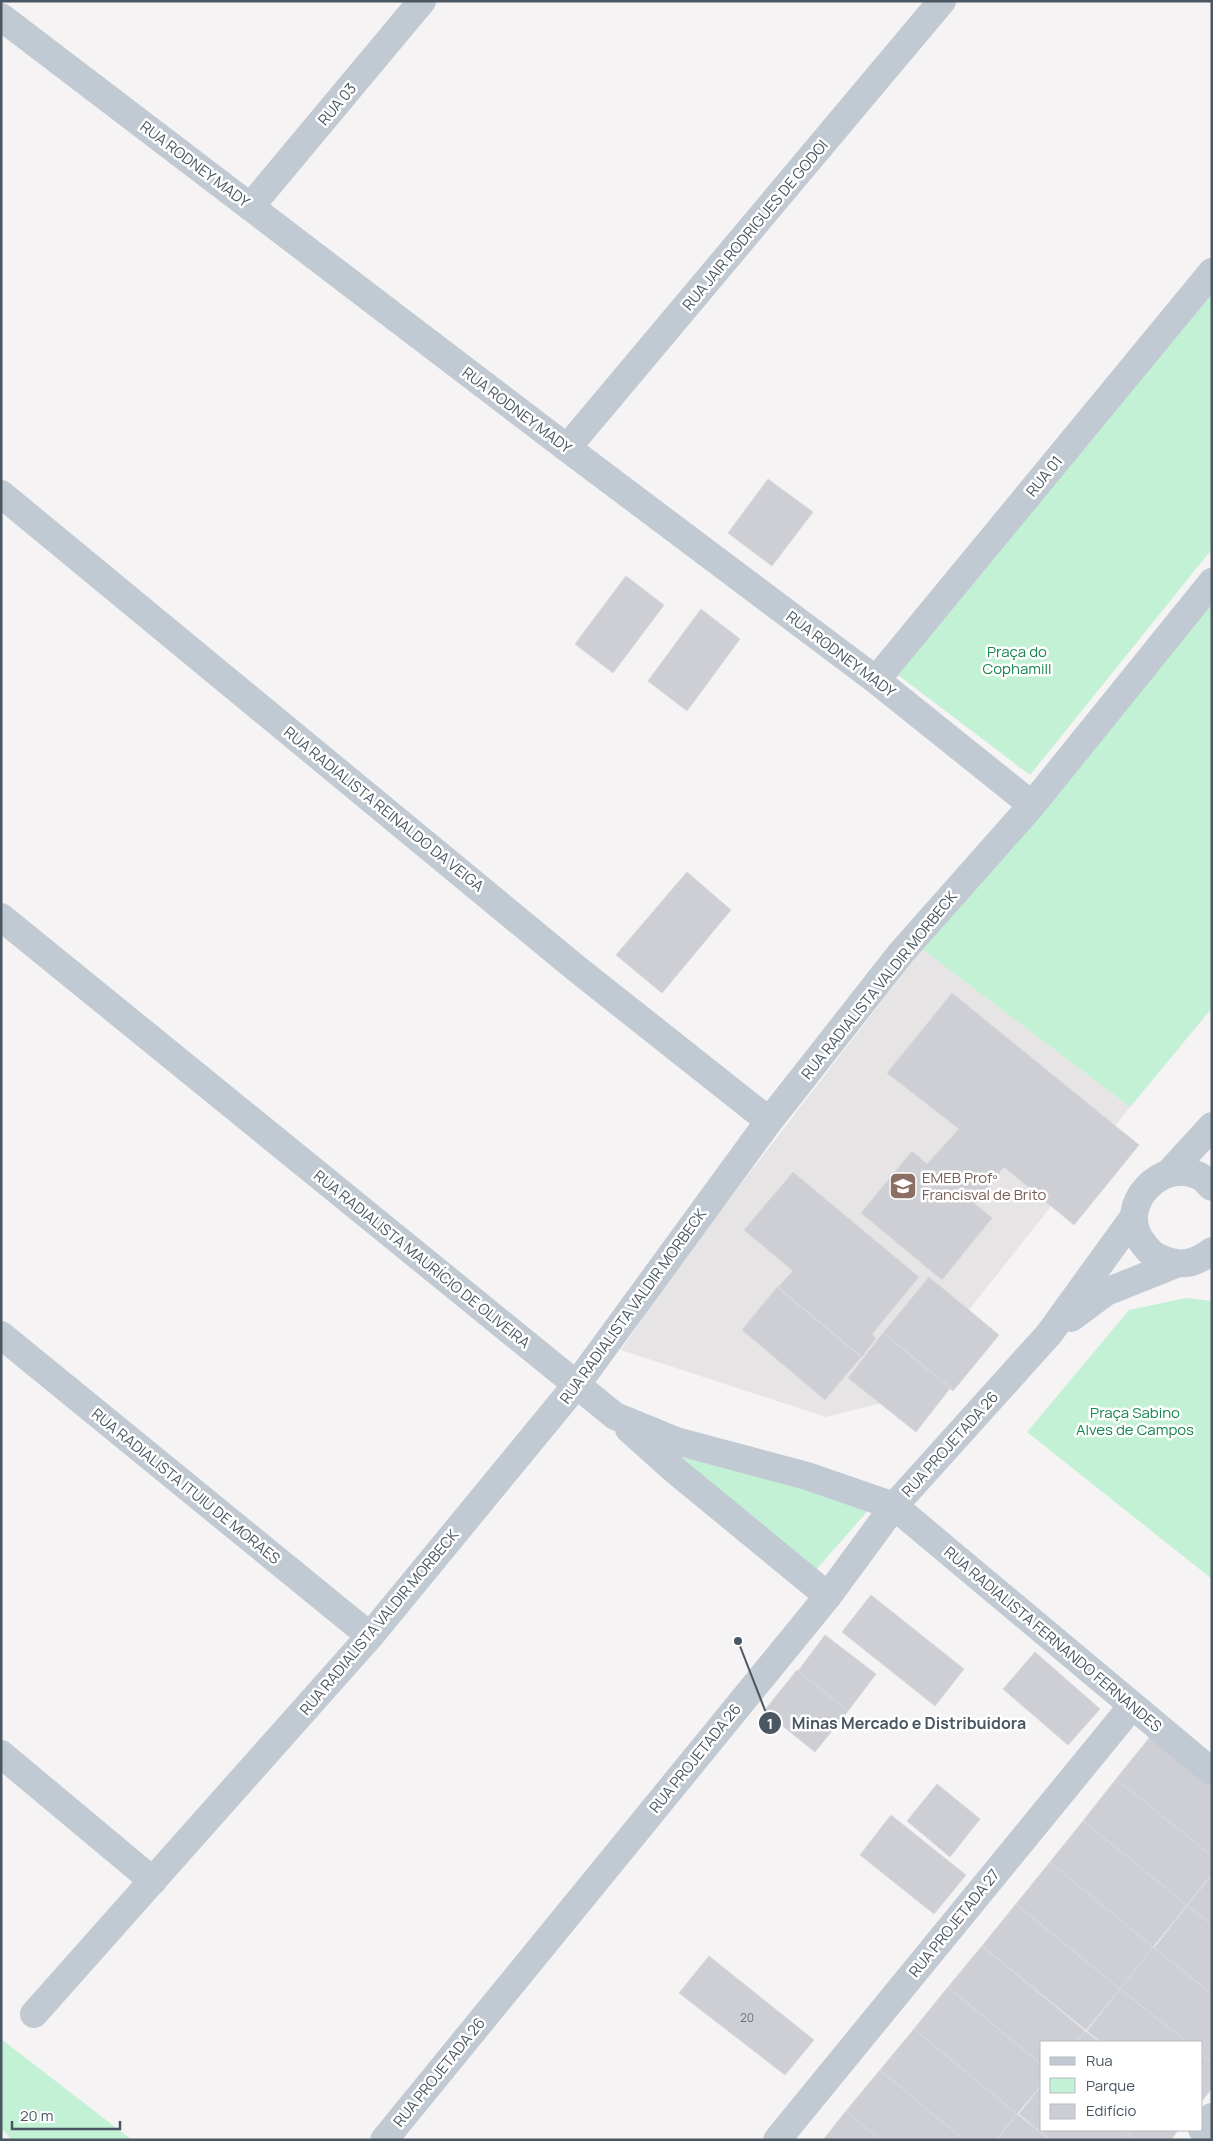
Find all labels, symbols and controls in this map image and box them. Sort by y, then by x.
street label: RUA 03 [313,78,361,130]
street label: RUA RODNEY MADY [136,116,255,213]
street label: RUA JAIR RODRIGUES DE GODOI [677,135,833,315]
street label: RUA RODNEY MADY [458,362,577,459]
street label: RUA 01 [1021,451,1067,501]
street label: RUA RODNEY MADY [782,606,901,703]
park label: Praça do Cophamill [983,641,1051,679]
street label: RUA RADIALISTA REINALDO DA VEIGA [280,722,489,897]
street label: RUA RADIALISTA VALDIR MORBECK [796,886,962,1084]
street label: RUA RADIALISTA MAURÍCIO DE OLIVEIRA [309,1165,535,1353]
place label: EMEB Profº Francisval de Brito [922,1167,1046,1205]
school or university icon: EMEB Profº Francisval de Brito [888,1171,918,1201]
street label: RUA RADIALISTA VALDIR MORBECK [555,1204,711,1408]
street label: RUA PROJETADA 26 [897,1387,1003,1501]
park label: Praça Sabino Alves de Campos [1076,1402,1194,1440]
street label: RUA RADIALISTA ITUIU DE MORAES [87,1403,285,1569]
street label: RUA RADIALISTA VALDIR MORBECK [295,1525,463,1719]
street label: RUA RADIALISTA FERNANDO FERNANDES [940,1542,1166,1736]
street label: RUA PROJETADA 26 [644,1699,746,1817]
callout: Minas Mercado e Distribuidora [757,1708,1037,1739]
text: Minas Mercado e Distribuidora [792,1712,1026,1734]
text: 1 [767,1713,773,1734]
street label: RUA PROJETADA 27 [904,1865,1004,1981]
house number: 20 [740,2009,754,2026]
street label: RUA PROJETADA 26 [388,2013,490,2131]
legend [1040,2041,1203,2131]
text: Rua [1086,2050,1113,2071]
text: Parque [1086,2075,1135,2096]
scale bar [12,2098,120,2130]
text: Edifício [1086,2100,1137,2121]
text: 20 m [20,2105,53,2126]

